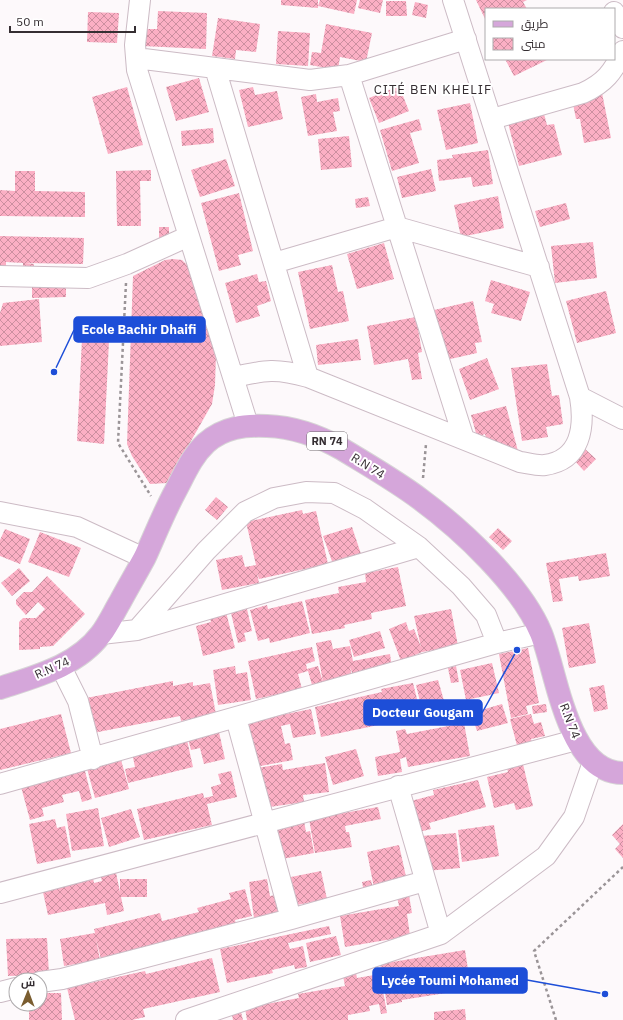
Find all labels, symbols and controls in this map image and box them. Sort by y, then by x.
scale bar [10,8,135,34]
legend [485,8,615,60]
text: 50 m [16,14,44,29]
text: طريق [521,16,549,31]
text: مبنى [521,36,546,51]
district label: CITÉ BEN KHELIF [374,81,492,98]
callout: Ecole Bachir Dhaifi [74,317,205,342]
text: Ecole Bachir Dhaifi [82,321,196,338]
road number: RN 74 [307,432,347,450]
street label: R.N 74 [349,449,388,482]
street label: R.N 74 [32,653,72,682]
callout: Docteur Gougam [364,700,482,725]
street label: R.N 74 [557,701,584,741]
text: Docteur Gougam [372,704,474,721]
callout: Lycée Toumi Mohamed [373,968,527,993]
north arrow [8,972,48,1012]
text: Lycée Toumi Mohamed [381,972,519,989]
text: ش [21,975,35,989]

